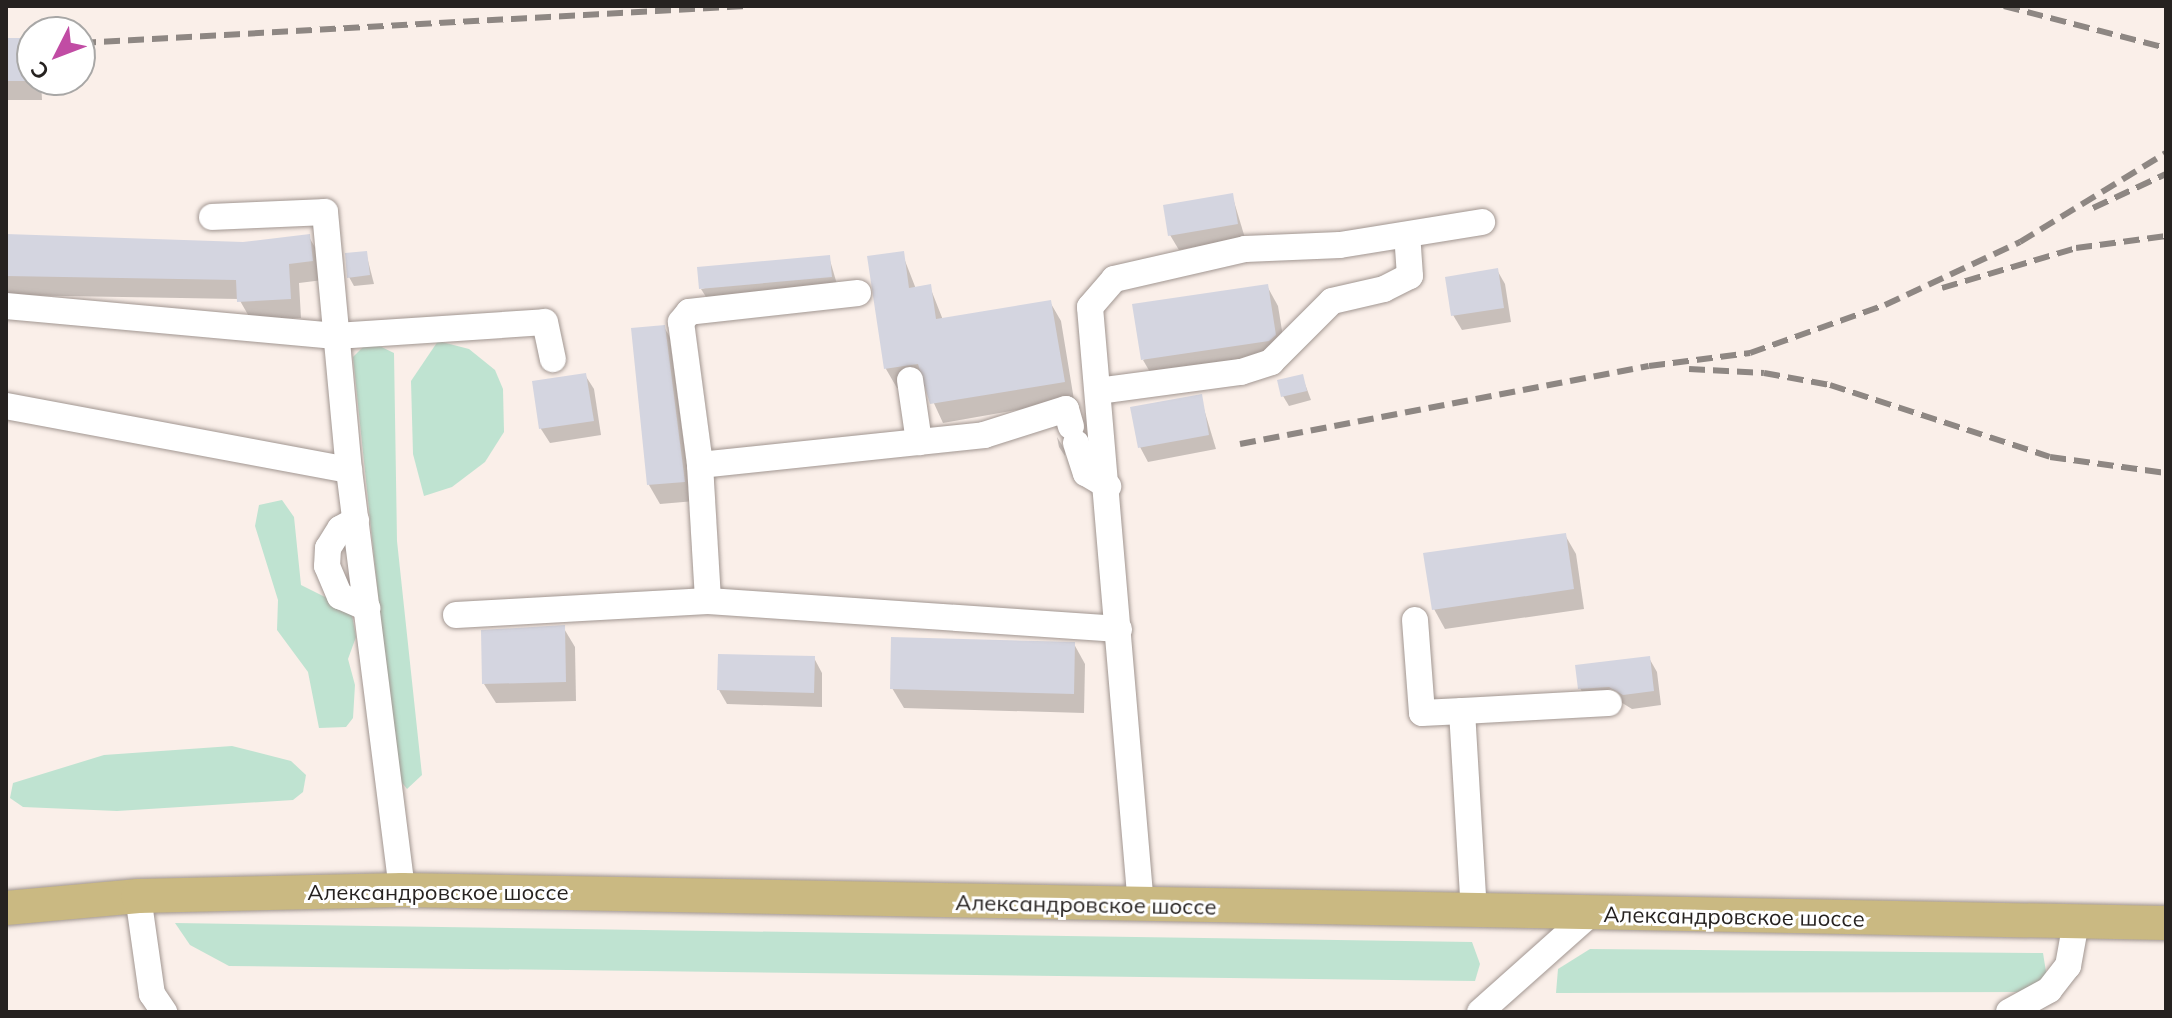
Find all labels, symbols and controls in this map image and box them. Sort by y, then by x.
north arrow [16,16,96,96]
text: С [24,56,55,86]
street label: Александровское шоссе [307,880,569,906]
street label: Александровское шоссе [955,890,1217,920]
street label: Александровское шоссе [1603,902,1865,932]

